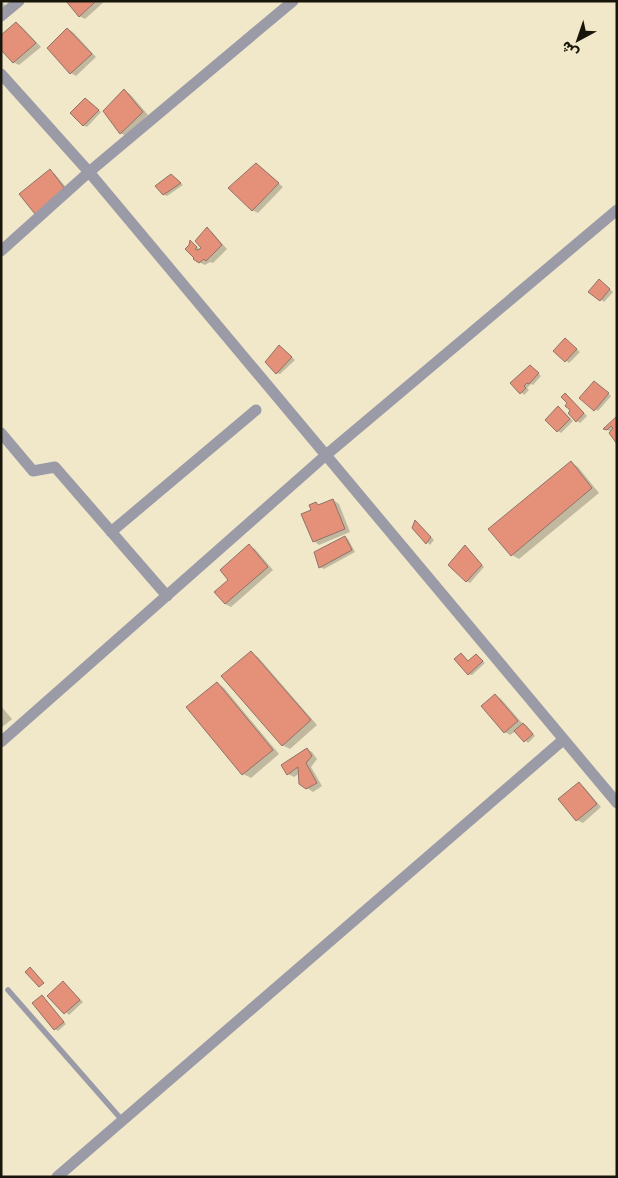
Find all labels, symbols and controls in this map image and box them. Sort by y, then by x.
north arrow [553,15,603,65]
text: ش [558,37,582,62]

